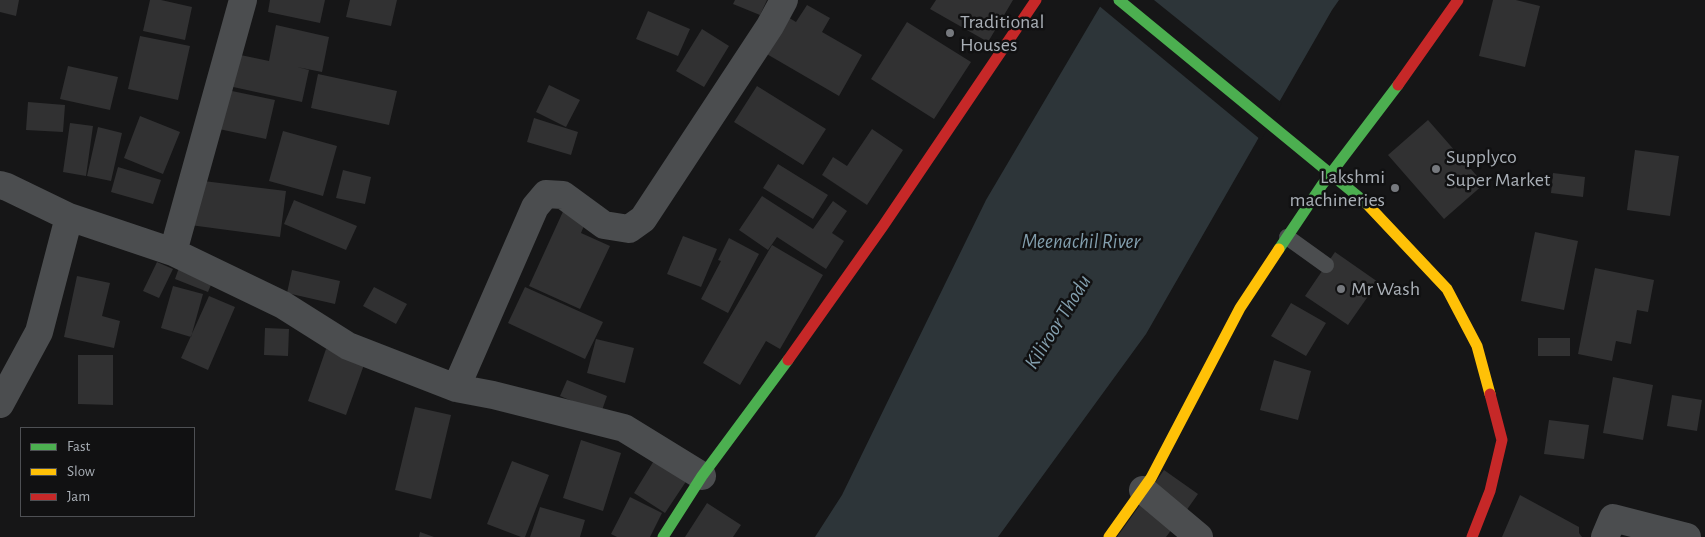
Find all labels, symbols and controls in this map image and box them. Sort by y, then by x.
place label: Traditional Houses [960,10,1045,57]
marker: Traditional Houses [944,27,956,39]
place label: Supplyco Super Market [1446,145,1550,192]
marker: Supplyco Super Market [1430,163,1442,175]
place label: Lakshmi machineries [1289,165,1385,212]
marker: Lakshmi machineries [1389,182,1401,194]
water label: Meenachil River [1022,229,1140,255]
water label: Kiliroor Thodu [1019,270,1097,374]
place label: Mr Wash [1351,277,1420,301]
marker: Mr Wash [1335,283,1347,295]
legend [20,427,195,517]
text: Fast [67,439,90,454]
text: Slow [67,464,95,479]
text: Jam [67,489,90,504]

